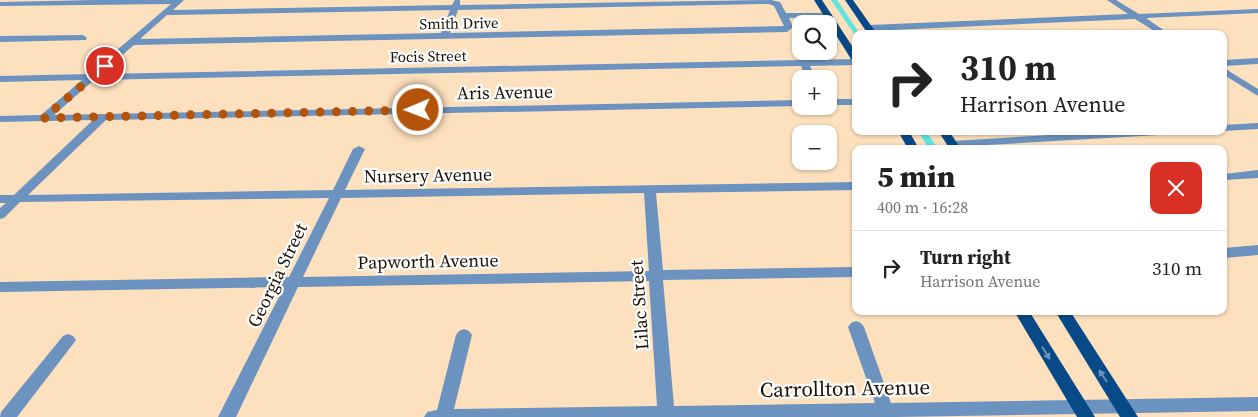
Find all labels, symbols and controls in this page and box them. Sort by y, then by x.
street label: Smith Drive [419,12,499,34]
map controls [792,15,837,170]
button: search [792,15,837,60]
text: 310 m [960,44,1056,92]
pin [84,45,126,87]
street label: Focis Street [389,45,467,67]
icon: right [877,50,942,115]
icon: arrive [91,52,119,80]
button: + [792,70,837,115]
street label: Aris Avenue [457,79,553,105]
position arrow [391,83,443,135]
text: Harrison Avenue [960,89,1125,119]
button: − [792,125,837,170]
text: 5 min [877,156,955,197]
street label: Nursery Avenue [364,161,492,189]
button: close [1150,162,1202,214]
text: 400 m · 16:28 [877,196,968,218]
street label: Georgia Street [241,218,313,331]
text: Turn right [920,244,1011,270]
street label: Papworth Avenue [357,247,499,275]
icon: right [877,254,905,282]
text: 310 m [1152,255,1202,281]
street label: Lilac Street [623,259,655,351]
text: Harrison Avenue [920,270,1040,292]
one-way arrow [1042,346,1051,359]
one-way arrow [1098,370,1107,383]
street label: Carrollton Avenue [760,372,930,404]

